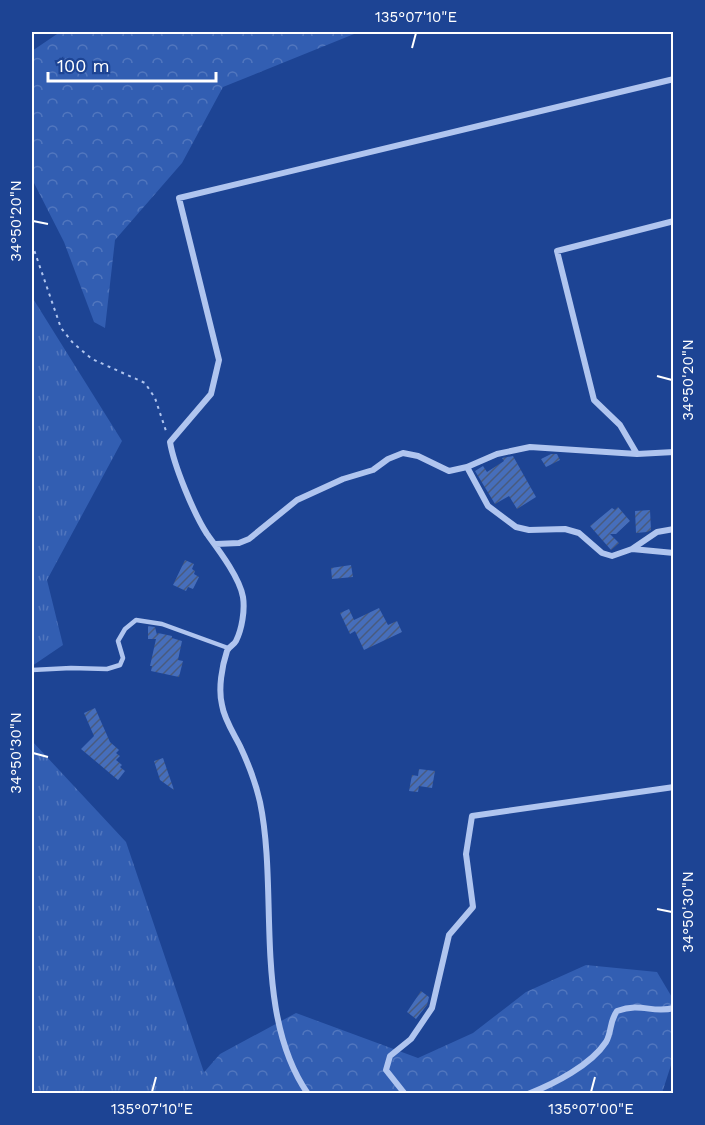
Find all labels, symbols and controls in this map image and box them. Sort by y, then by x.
text: 135°07'10"E [375,8,457,26]
scale bar [48,45,216,83]
text: 100 m [57,55,110,76]
text: 34°50'20"N [7,180,25,262]
text: 34°50'20"N [679,339,697,421]
text: 34°50'30"N [7,712,25,794]
text: 34°50'30"N [679,871,697,953]
text: 135°07'10"E [111,1100,193,1118]
text: 135°07'00"E [548,1100,634,1118]

